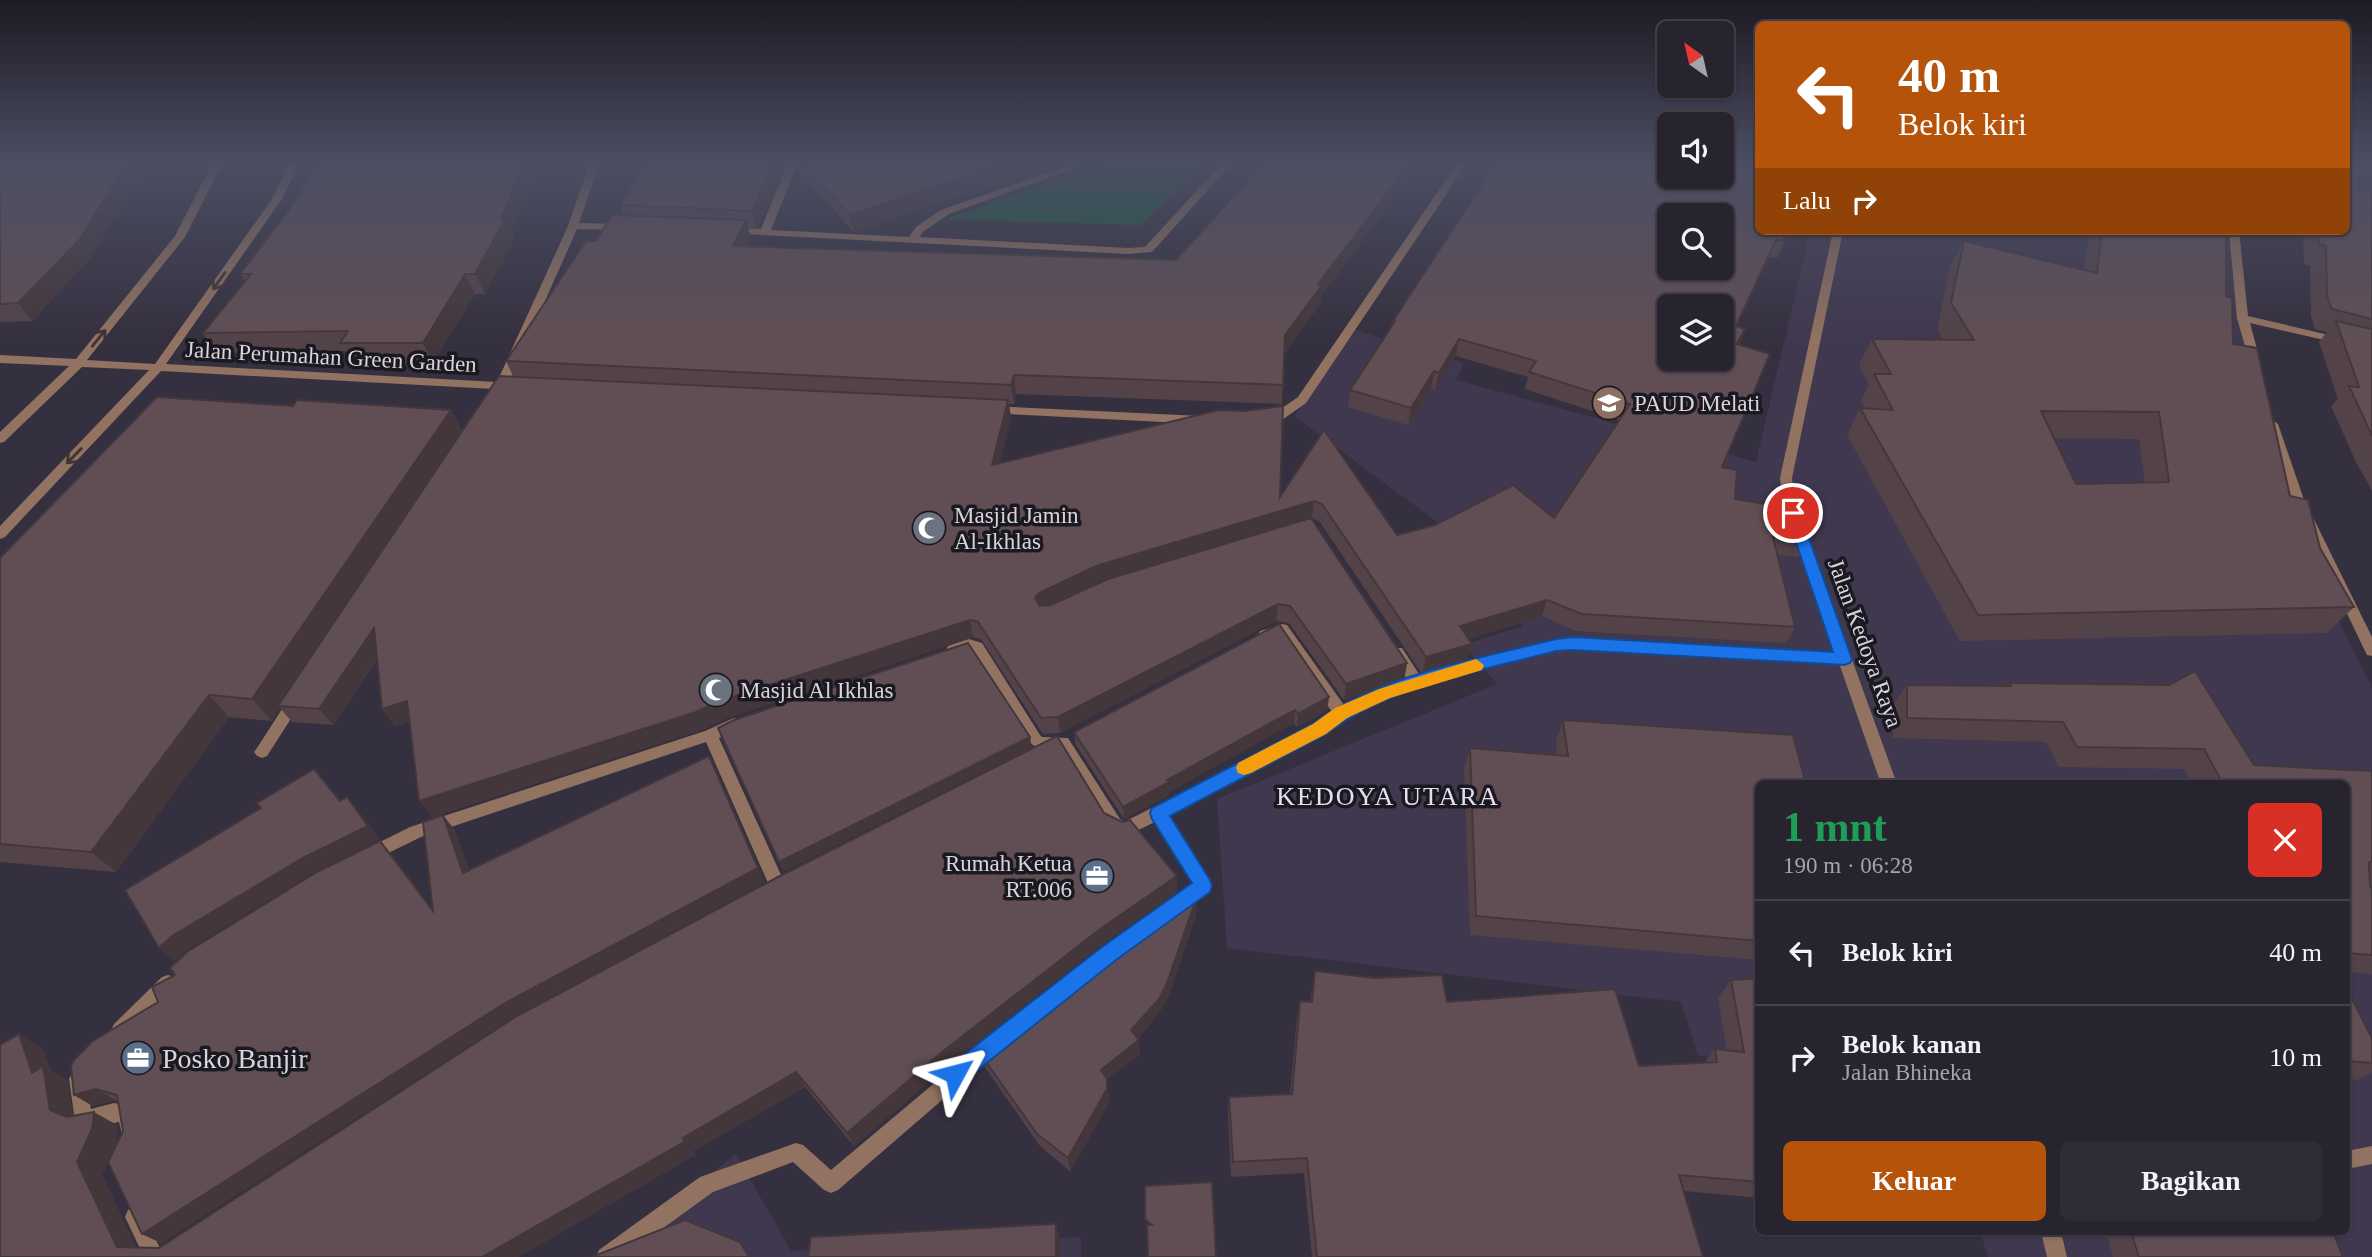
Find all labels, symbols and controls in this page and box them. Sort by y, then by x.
north arrow [1657,21,1734,98]
map controls [1657,21,1734,371]
text: 40 m [1898,48,2000,103]
icon: left [1783,49,1874,140]
text: Belok kiri [1898,106,2027,142]
button: sound [1657,112,1734,189]
icon: right [1845,182,1883,220]
text: Lalu [1783,186,1831,215]
button: search [1657,203,1734,280]
one-way arrow [212,271,226,290]
button: layers [1657,294,1734,371]
one-way arrow [91,329,106,347]
street label: Jalan Perumahan Green Garden [185,337,478,377]
school or university icon: PAUD Melati [1590,384,1628,422]
place label: PAUD Melati [1634,391,1760,416]
one-way arrow [66,447,83,464]
pin [1763,483,1823,543]
icon: arrive [1774,494,1812,532]
place label: Masjid Jamin Al-Ikhlas [954,503,1079,554]
mosque icon: Masjid Jamin Al-Ikhlas [910,509,948,547]
street label: Jalan Kedoya Raya [1823,555,1907,731]
mosque icon: Masjid Al Ikhlas [697,671,735,709]
place label: Masjid Al Ikhlas [740,678,893,703]
district label: KEDOYA UTARA [1276,782,1500,811]
button: close [2248,803,2322,877]
text: 1 mnt [1783,804,1887,850]
place label: Rumah Ketua RT.006 [945,851,1072,902]
text: 190 m · 06:28 [1783,853,1913,878]
office icon: Rumah Ketua RT.006 [1078,857,1116,895]
icon: left [1783,934,1821,972]
text: Belok kiri [1842,938,1953,967]
text: 40 m [2269,938,2322,967]
text: Belok kanan [1842,1030,1981,1059]
position arrow [918,1037,992,1111]
office icon: Posko Banjir [119,1039,157,1077]
icon: right [1783,1039,1821,1077]
place label: Posko Banjir [162,1043,308,1074]
text: 10 m [2269,1043,2322,1072]
text: Jalan Bhineka [1842,1060,1972,1085]
button: Keluar [1783,1141,2046,1221]
button: Bagikan [2060,1141,2322,1221]

